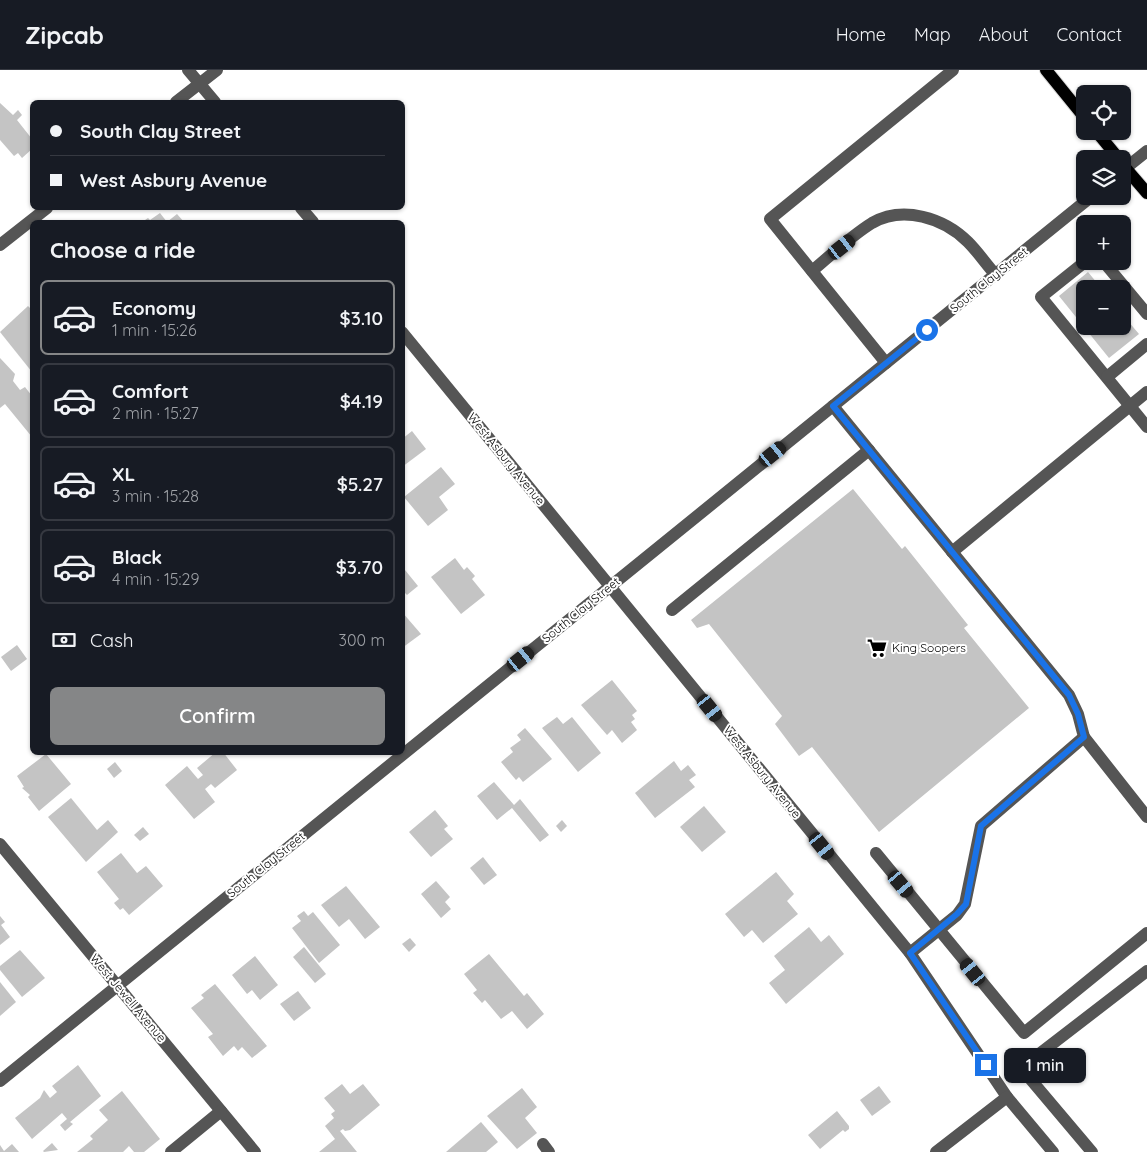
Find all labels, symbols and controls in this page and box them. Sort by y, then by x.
text: Zipcab [25,20,104,50]
text: Home [836,23,886,46]
text: Map [914,23,951,46]
text: About [979,23,1029,46]
text: Contact [1057,23,1122,46]
map controls [1076,85,1131,335]
button: locate [1076,85,1131,140]
text: South Clay Street [80,119,241,143]
button: layers [1076,150,1131,205]
text: West Asbury Avenue [80,168,267,192]
button: + [1076,215,1131,270]
car [825,232,858,262]
text: Choose a ride [50,236,195,264]
street label: South Clay Street [947,244,1031,316]
button: − [1076,280,1131,335]
icon: car [52,295,97,340]
text: Economy [112,296,196,320]
text: $3.10 [340,306,383,330]
route start [916,319,938,341]
text: 1 min · 15:26 [112,320,197,340]
icon: car [52,378,97,423]
text: Comfort [112,379,189,403]
text: $4.19 [340,389,383,413]
text: 2 min · 15:27 [112,403,199,423]
street label: West Asbury Avenue [465,410,548,508]
car [756,439,789,469]
icon: car [52,461,97,506]
text: XL [112,462,135,486]
text: $5.27 [337,472,383,496]
text: 3 min · 15:28 [112,486,199,506]
icon: car [52,544,97,589]
text: Black [112,545,162,569]
text: $3.70 [336,555,383,579]
text: 4 min · 15:29 [112,569,199,589]
street label: South Clay Street [539,574,623,646]
icon: cash [50,626,78,654]
text: Cash [90,628,134,652]
text: 300 m [339,630,385,650]
supermarket icon: King Soopers [866,637,888,659]
place label: King Soopers [892,640,966,655]
car [504,644,537,674]
button: Confirm [50,687,385,745]
car [694,692,725,724]
street label: West Asbury Avenue [721,723,804,821]
street label: South Clay Street [224,829,308,901]
car [806,830,837,862]
car [885,868,916,900]
street label: West Jewell Avenue [87,951,170,1045]
car [957,956,988,988]
callout: 1 min [1004,1048,1086,1082]
route end [975,1054,997,1076]
text: 1 min [1026,1055,1064,1075]

